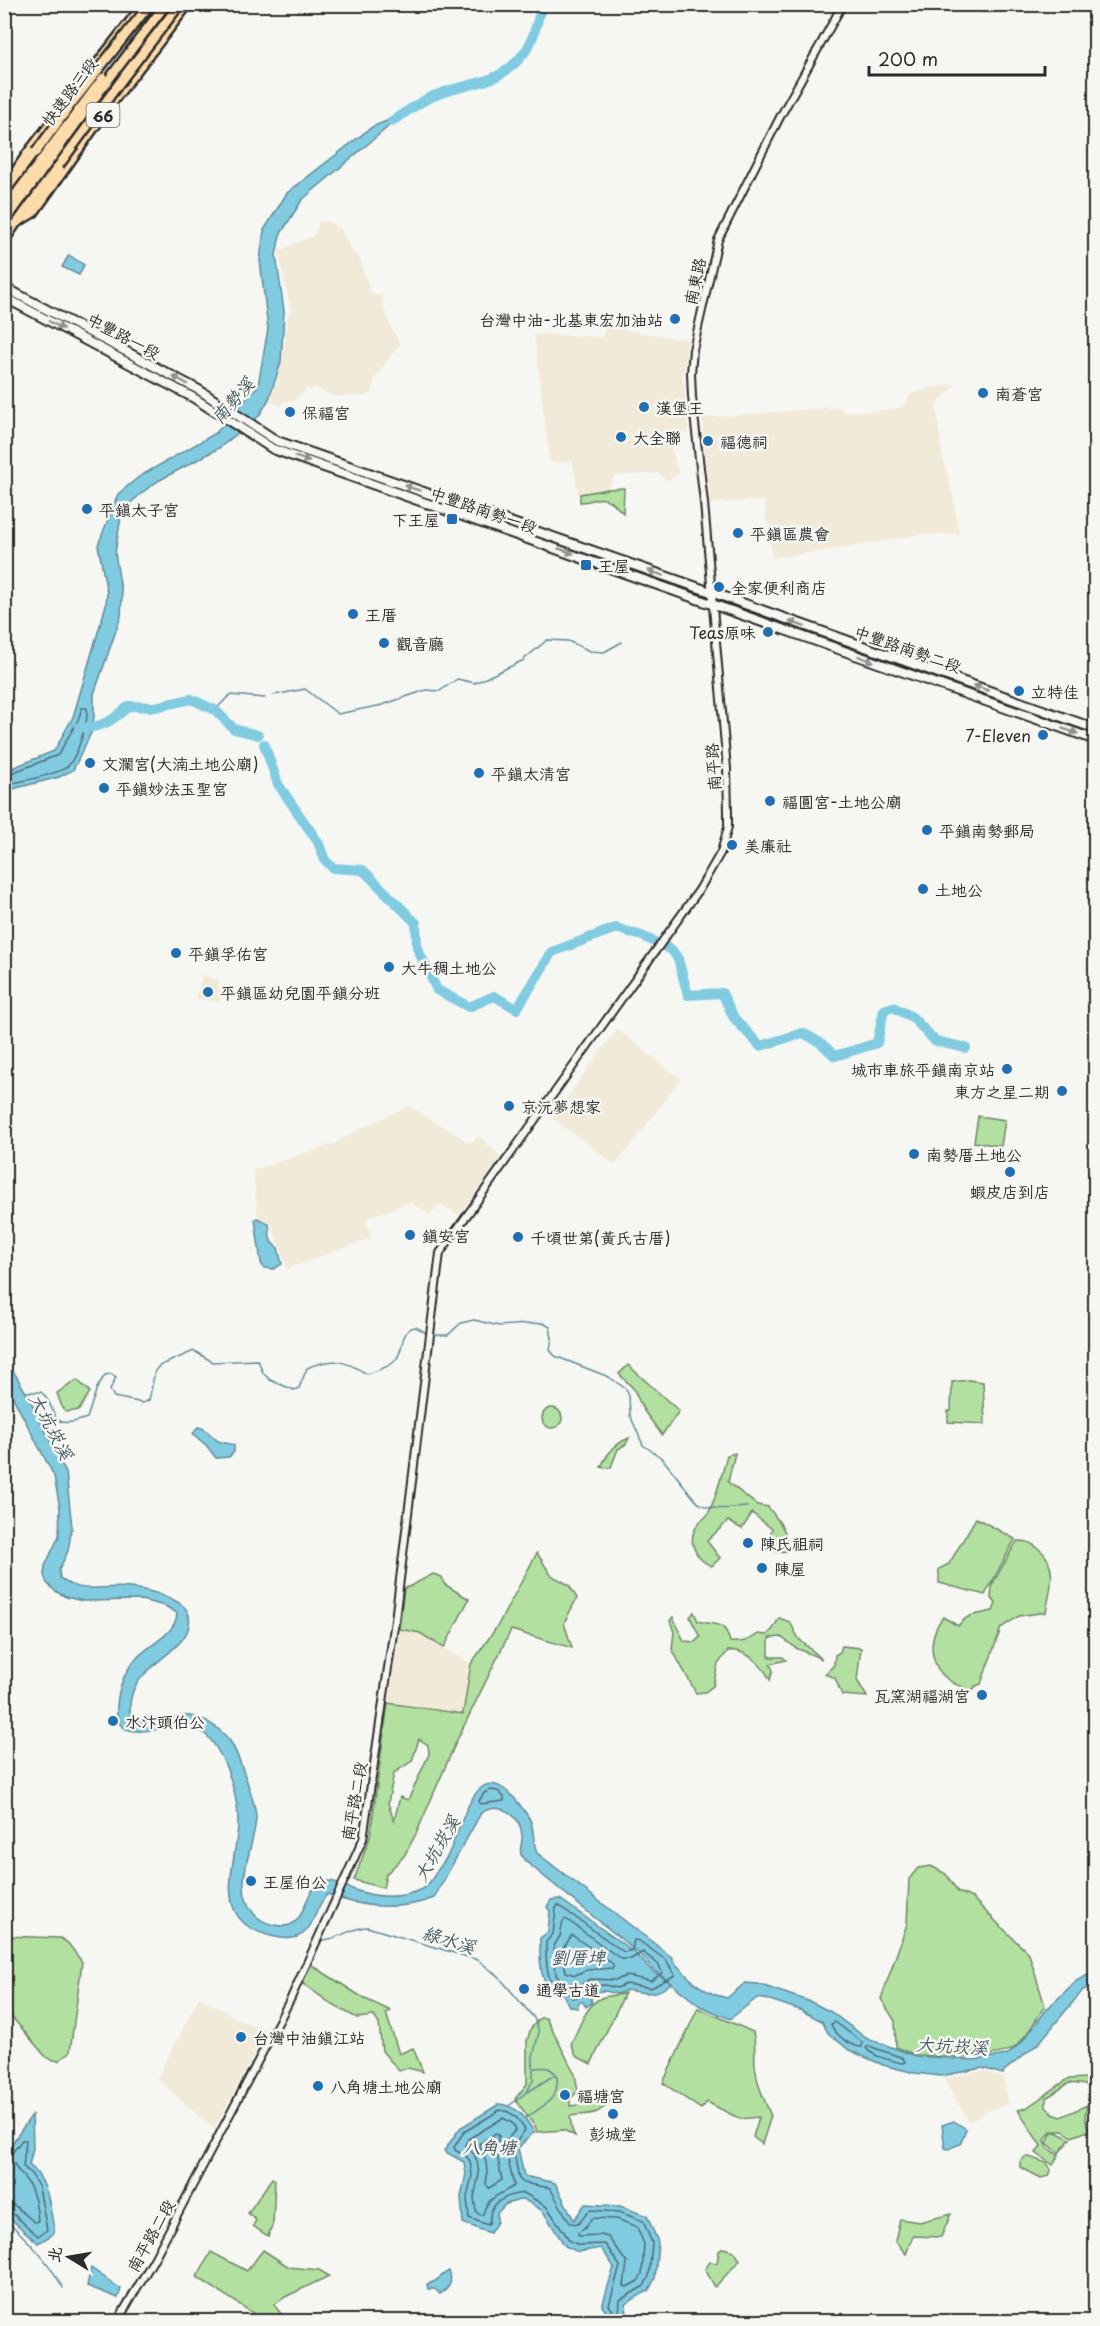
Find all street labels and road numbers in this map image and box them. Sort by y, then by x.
street label: 快速路三段 [35,52,103,130]
road number: 66 [86,103,120,127]
street label: 南東路 [677,255,711,307]
street label: 中豐路一段 [83,306,165,364]
street label: 中豐路南勢一段 [427,479,541,539]
street label: 中豐路南勢二段 [851,618,965,678]
street label: 南平路 [698,742,726,792]
street label: 南平路二段 [334,1760,372,1842]
street label: 南平路二段 [120,2194,180,2276]

